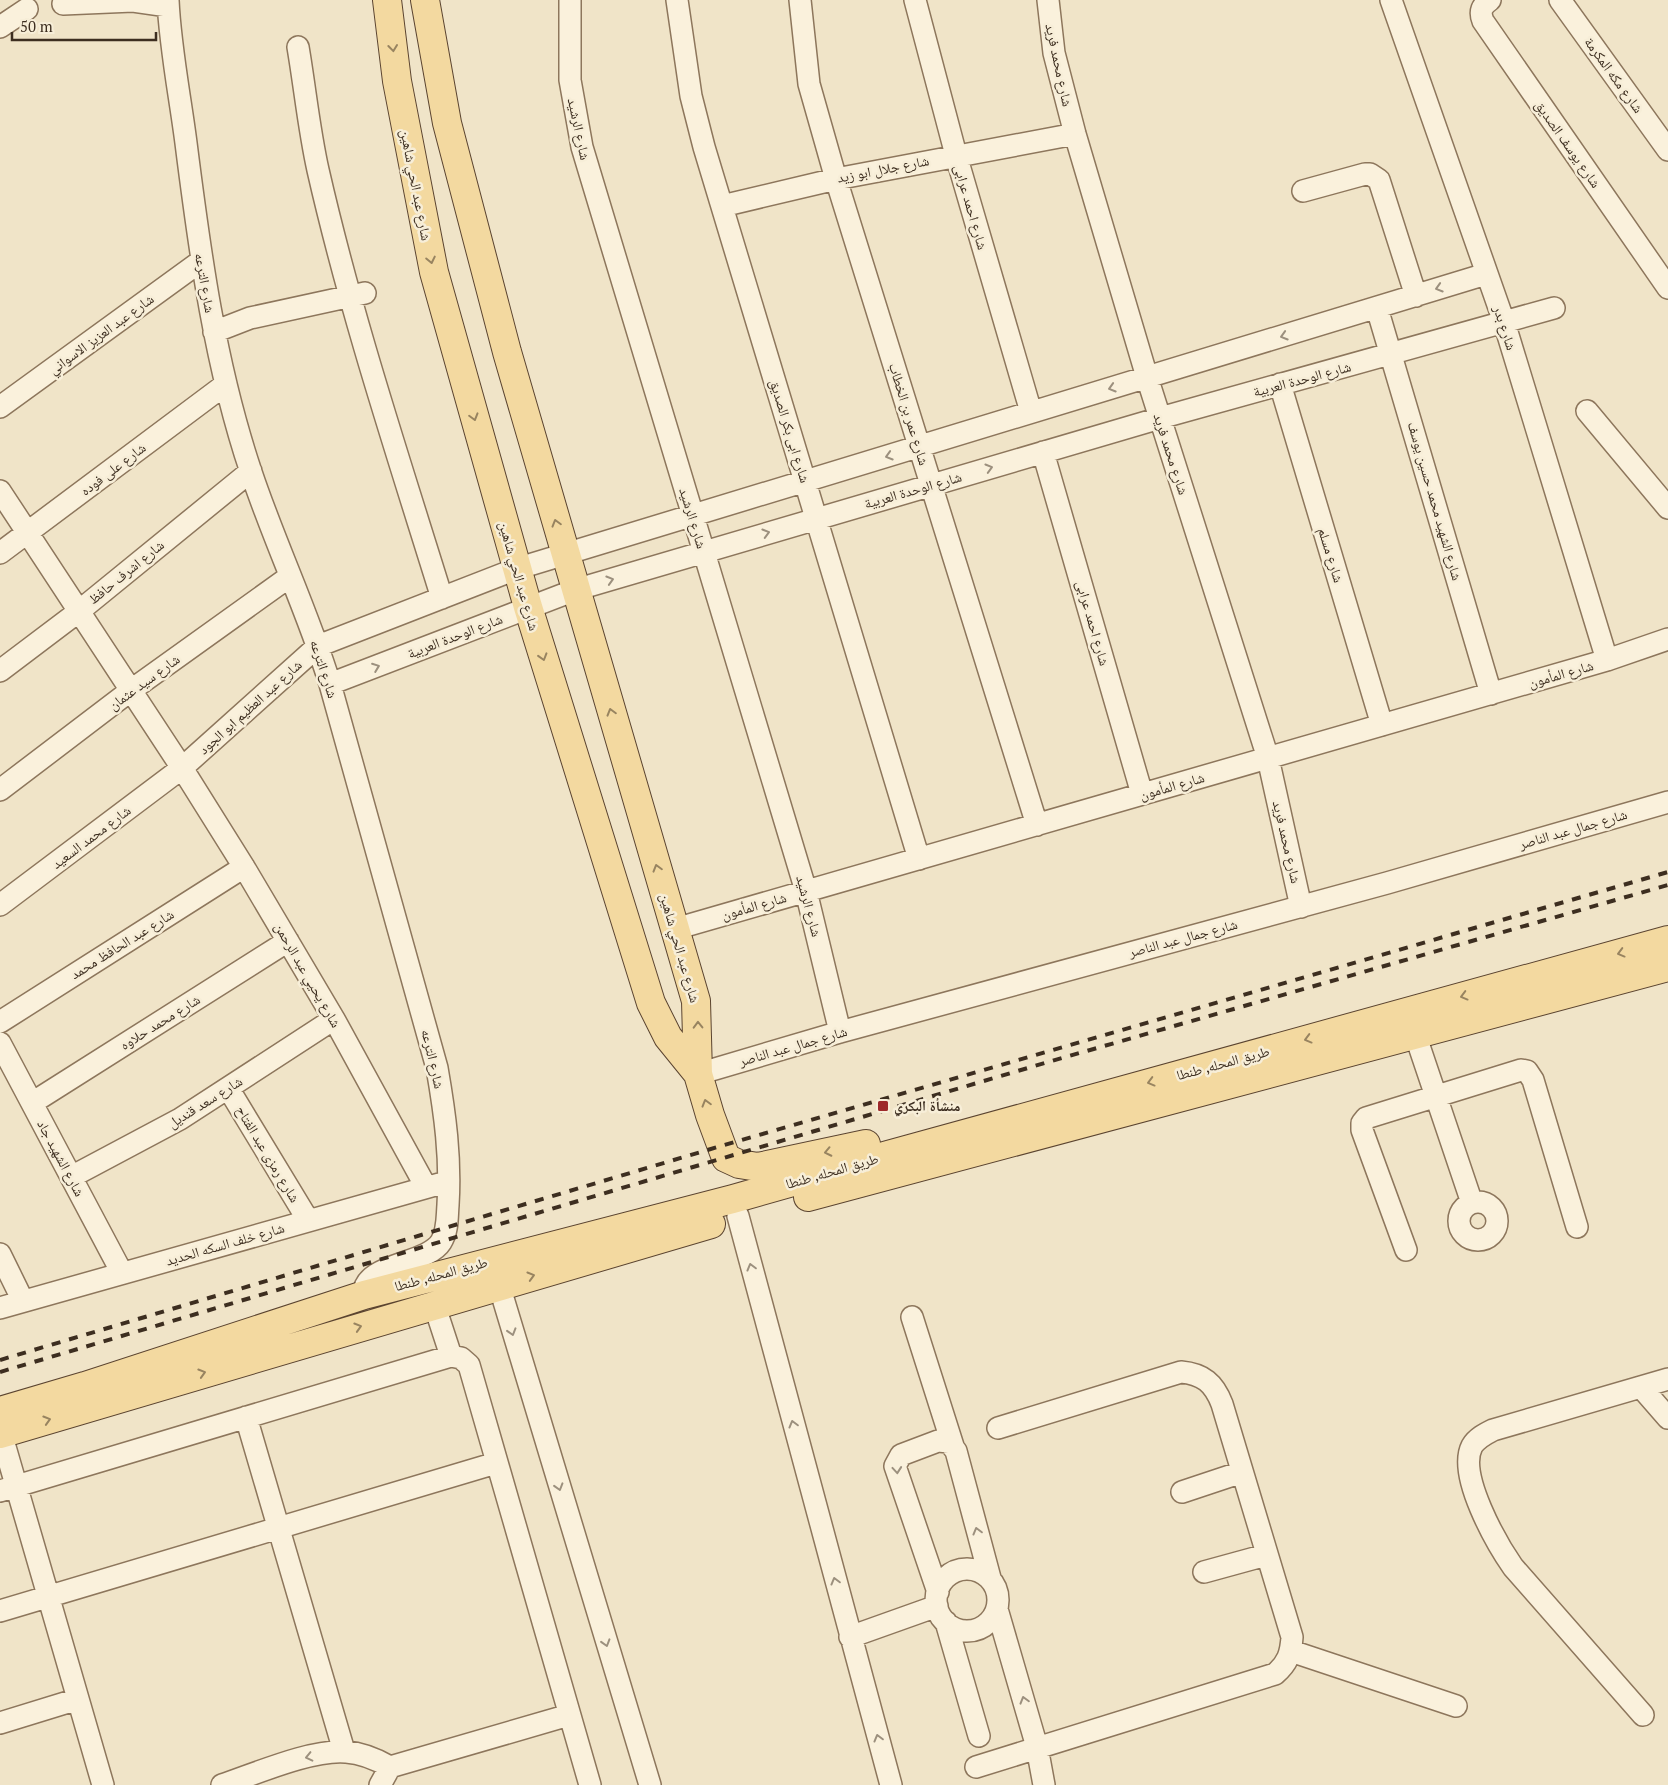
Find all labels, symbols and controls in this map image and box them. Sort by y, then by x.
scale bar [12,10,156,42]
text: 50 m [20,16,53,36]
street label: شارع محمد فريد [1040,22,1078,108]
street label: شارع مكه المكرمة [1580,33,1648,117]
one-way arrow [387,45,398,53]
street label: شارع الرشيد [563,96,595,162]
street label: شارع يوسف الصديق [1530,96,1606,192]
street label: شارع عبد الحي شاهين [394,128,437,243]
street label: شارع جلال ابو زيد [835,150,931,188]
street label: شارع احمد عرابى [949,162,993,252]
street label: شارع الترعه [190,252,220,314]
one-way arrow [425,256,436,264]
one-way arrow [1436,283,1444,293]
street label: شارع عبد العزيز الاسواني [44,289,159,380]
street label: شارع بدر [1488,302,1522,353]
one-way arrow [1280,330,1289,340]
street label: شارع الوحدة العربية [1251,356,1353,402]
street label: شارع عمر بن الخطاب [884,360,934,468]
street label: شارع ابى بكر الصديق [765,377,815,485]
one-way arrow [1108,382,1116,392]
street label: شارع محمد فريد [1148,411,1194,497]
one-way arrow [468,412,478,420]
street label: شارع الشهيد محمد حسين يوسف [1403,419,1467,583]
street label: شارع على فوده [76,438,150,500]
one-way arrow [886,450,894,460]
one-way arrow [984,463,993,474]
street label: شارع الوحدة العربية [862,467,964,513]
street label: شارع الرشيد [674,485,712,551]
one-way arrow [551,518,562,527]
street label: شارع عبد الحي شاهين [492,519,544,633]
street label: شارع مسلم [1313,525,1349,585]
one-way arrow [761,529,769,539]
street label: شارع اشرف حافظ [84,535,168,609]
one-way arrow [605,575,614,585]
street label: شارع احمد عرابى [1071,578,1115,668]
street label: شارع الوحدة العربية [405,609,505,663]
street label: شارع الترعه [305,637,343,701]
street label: شارع سيد عثمان [104,649,184,715]
one-way arrow [537,652,547,661]
street label: شارع عبد العظيم ابو الجود [194,655,306,759]
street label: شارع المأمون [1526,655,1596,693]
one-way arrow [371,663,379,673]
one-way arrow [607,709,617,717]
street label: شارع المأمون [1137,767,1207,805]
street label: شارع محمد فريد [1268,799,1306,885]
street label: شارع محمد السعيد [47,801,135,873]
street label: شارع جمال عبد الناصر [1516,804,1629,854]
one-way arrow [653,865,663,873]
street label: شارع الرشيد [791,873,827,939]
street label: شارع المأمون [719,887,789,925]
street label: شارع عبد الحي شاهين [653,891,705,1005]
street label: شارع عبد الحافظ محمد [66,904,178,984]
street label: شارع جمال عبد الناصر [1125,914,1240,962]
street label: شارع يحيي عبد الرحمن [268,919,346,1032]
one-way arrow [1617,948,1626,958]
street label: شارع محمد حلاوه [116,989,204,1055]
one-way arrow [1461,991,1469,1001]
one-way arrow [693,1021,703,1028]
street label: شارع جمال عبد الناصر [736,1021,849,1071]
street label: شارع الترعه [416,1027,450,1091]
one-way arrow [1304,1034,1312,1044]
street label: طريق المحله, طنطا [1174,1041,1272,1085]
street label: شارع سعد قنديل [164,1071,246,1133]
one-way arrow [1147,1077,1155,1087]
place label: منشأة البكري [894,1096,960,1117]
marker: منشأة البكري [876,1099,890,1113]
one-way arrow [702,1100,712,1108]
street label: شارع رمزى عبد الفتاح [231,1102,305,1206]
street label: شارع الشهيد جاد [32,1116,90,1200]
one-way arrow [823,1146,832,1157]
street label: طريق المحله, طنطا [783,1148,881,1194]
street label: شارع خلف السكه الحديد [163,1217,287,1271]
street label: طريق المحله, طنطا [392,1252,490,1296]
one-way arrow [747,1264,757,1272]
one-way arrow [526,1271,534,1281]
one-way arrow [353,1322,362,1332]
one-way arrow [506,1327,516,1335]
one-way arrow [198,1369,206,1379]
one-way arrow [42,1415,50,1425]
one-way arrow [789,1421,799,1429]
one-way arrow [891,1466,902,1474]
one-way arrow [554,1482,564,1491]
one-way arrow [972,1527,983,1536]
one-way arrow [831,1578,841,1586]
one-way arrow [601,1638,611,1646]
one-way arrow [1019,1696,1029,1705]
one-way arrow [874,1734,884,1743]
one-way arrow [305,1751,314,1762]

